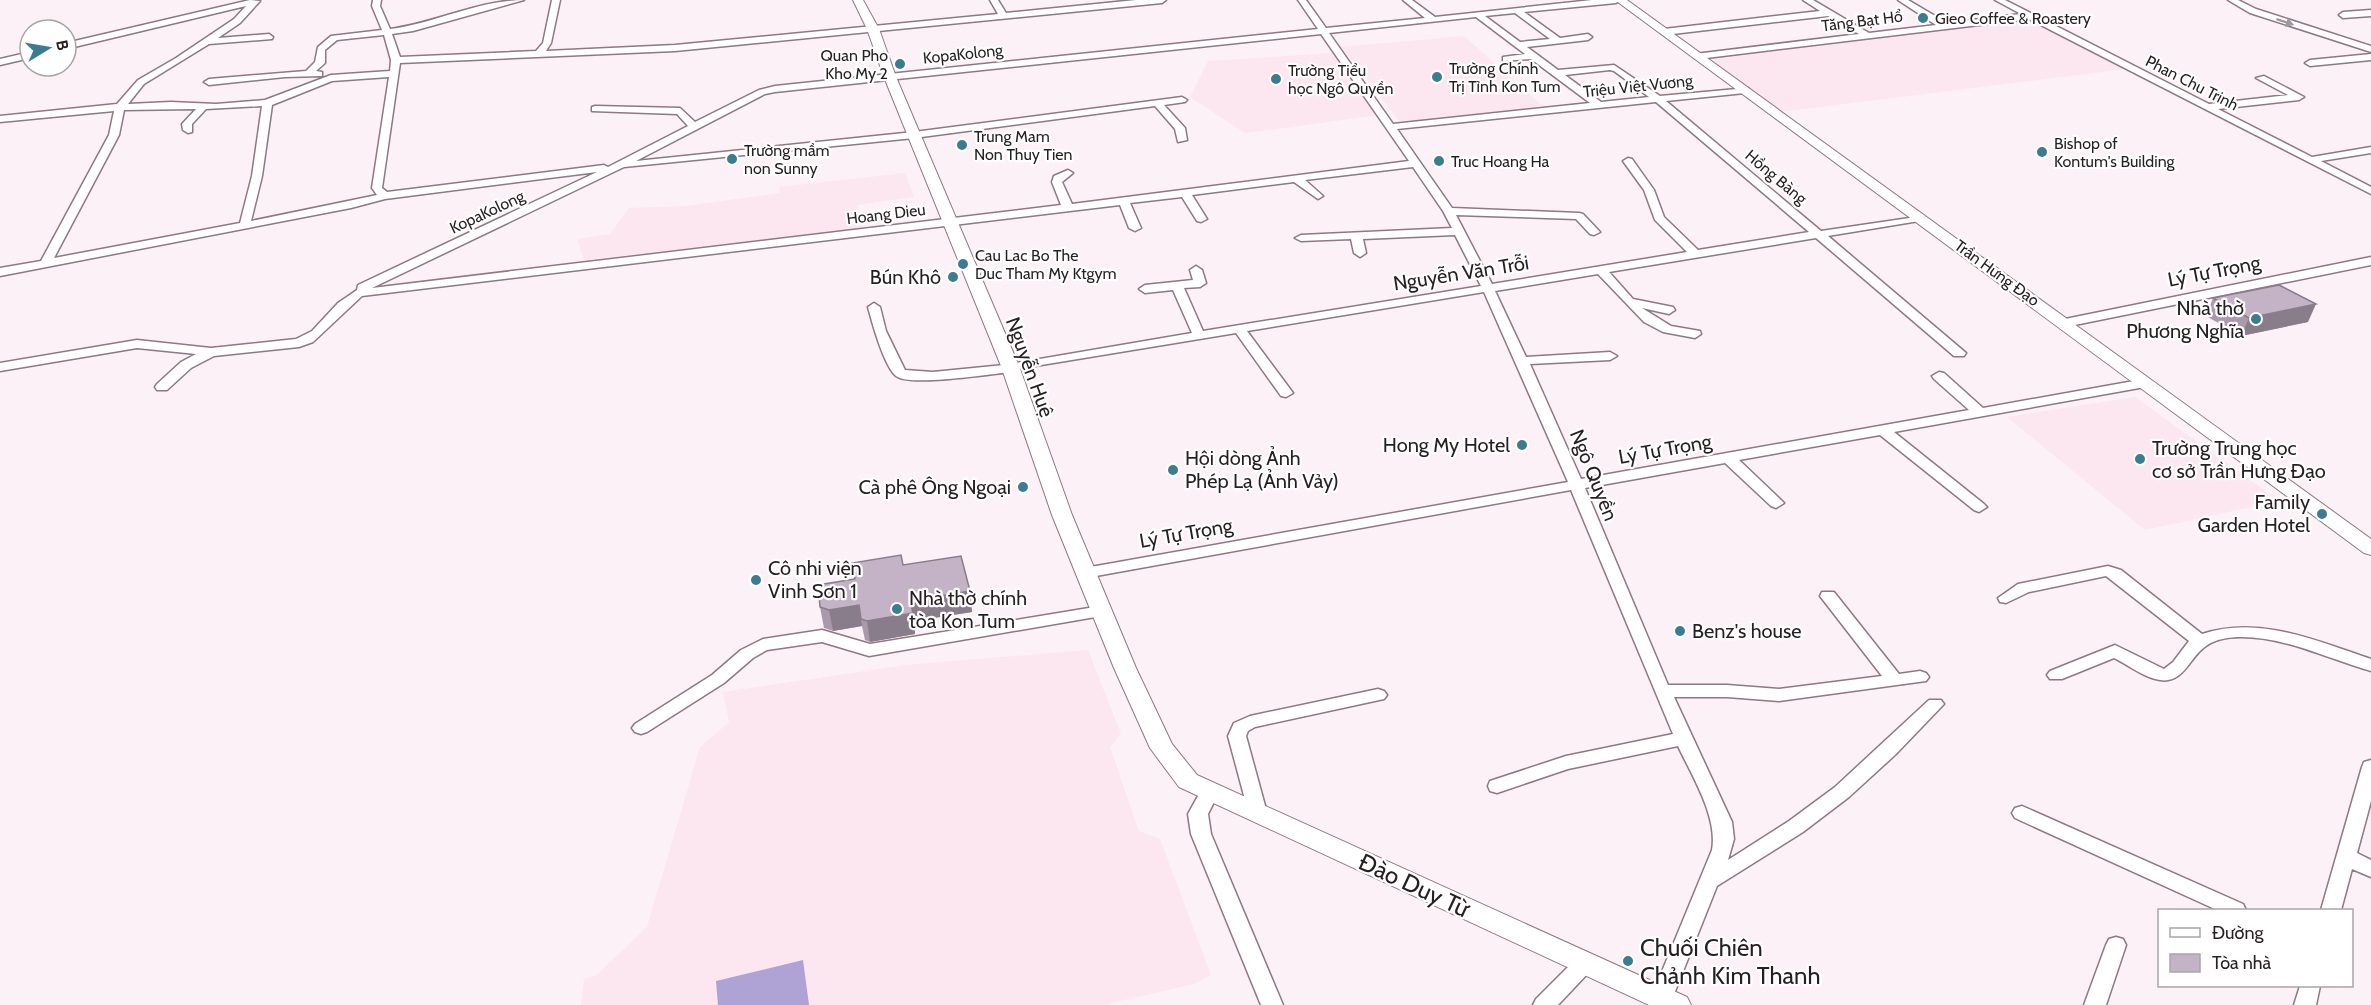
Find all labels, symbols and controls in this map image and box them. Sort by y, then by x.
street label: Tăng Bạt Hổ [1820,7,1904,35]
place label: Gieo Coffee & Roastery [1935,9,2091,28]
marker: Gieo Coffee & Roastery [1916,11,1930,25]
one-way arrow [2276,17,2294,27]
north arrow [18,18,78,78]
text: B [52,38,73,52]
street label: KopaKolong [922,40,1005,68]
place label: Quan Pho Kho My 2 [821,46,888,83]
street label: Phan Chu Trinh [2142,51,2242,115]
marker: Quan Pho Kho My 2 [893,57,907,71]
place label: Trường Chính Trị Tỉnh Kon Tum [1449,59,1561,96]
place label: Trường Tiểu học Ngô Quyền [1288,61,1393,98]
marker: Trường Chính Trị Tỉnh Kon Tum [1430,70,1444,84]
street label: Triệu Việt Vương [1582,71,1695,101]
marker: Trường Tiểu học Ngô Quyền [1269,72,1283,86]
place label: Trung Mam Non Thuy Tien [974,127,1073,164]
place label: Bishop of Kontum's Building [2054,134,2176,171]
marker: Trung Mam Non Thuy Tien [955,138,969,152]
place label: Trường mầm non Sunny [744,141,830,178]
marker: Bishop of Kontum's Building [2035,145,2049,159]
street label: Hồng Bàng [1741,146,1811,209]
marker: Trường mầm non Sunny [725,152,739,166]
place label: Truc Hoang Ha [1451,152,1550,171]
marker: Truc Hoang Ha [1432,154,1446,168]
street label: KopaKolong [447,186,528,238]
street label: Hoang Dieu [845,200,927,228]
street label: Trần Hưng Đạo [1951,236,2043,310]
place label: Cau Lac Bo The Duc Tham My Ktgym [975,246,1117,283]
street label: Nguyễn Văn Trỗi [1392,250,1530,296]
street label: Lý Tự Trọng [2166,250,2264,292]
marker: Cau Lac Bo The Duc Tham My Ktgym [956,257,970,271]
place label: Bún Khô [870,265,941,289]
marker: Bún Khô [946,270,960,284]
place label: Nhà thờ Phương Nghĩa [2126,296,2244,343]
marker: Nhà thờ Phương Nghĩa [2249,312,2263,326]
street label: Nguyễn Huệ [1001,314,1059,420]
street label: Ngô Quyền [1565,426,1623,524]
street label: Lý Tự Trọng [1617,429,1714,469]
place label: Hong My Hotel [1383,433,1510,457]
place label: Trường Trung học cơ sở Trần Hưng Đạo [2152,436,2326,483]
marker: Hong My Hotel [1515,438,1529,452]
place label: Hội dòng Ảnh Phép Lạ (Ảnh Vảy) [1185,446,1339,493]
marker: Trường Trung học cơ sở Trần Hưng Đạo [2133,452,2147,466]
marker: Hội dòng Ảnh Phép Lạ (Ảnh Vảy) [1166,463,1180,477]
place label: Cà phê Ông Ngoại [858,475,1011,499]
marker: Cà phê Ông Ngoại [1016,480,1030,494]
place label: Family Garden Hotel [2198,490,2310,537]
marker: Family Garden Hotel [2315,507,2329,521]
street label: Lý Tự Trọng [1138,513,1235,553]
place label: Cô nhi viện Vinh Sơn 1 [768,556,862,603]
marker: Cô nhi viện Vinh Sơn 1 [749,573,763,587]
place label: Nhà thờ chính tòa Kon Tum [909,586,1027,633]
marker: Nhà thờ chính tòa Kon Tum [890,602,904,616]
place label: Benz's house [1692,619,1802,643]
marker: Benz's house [1673,624,1687,638]
street label: Đào Duy Từ [1354,847,1475,924]
legend [2158,909,2353,987]
text: Đường [2212,922,2265,944]
place label: Chuối Chiên Chảnh Kim Thanh [1640,933,1820,990]
text: Tòa nhà [2212,952,2272,974]
marker: Chuối Chiên Chảnh Kim Thanh [1621,954,1635,968]

